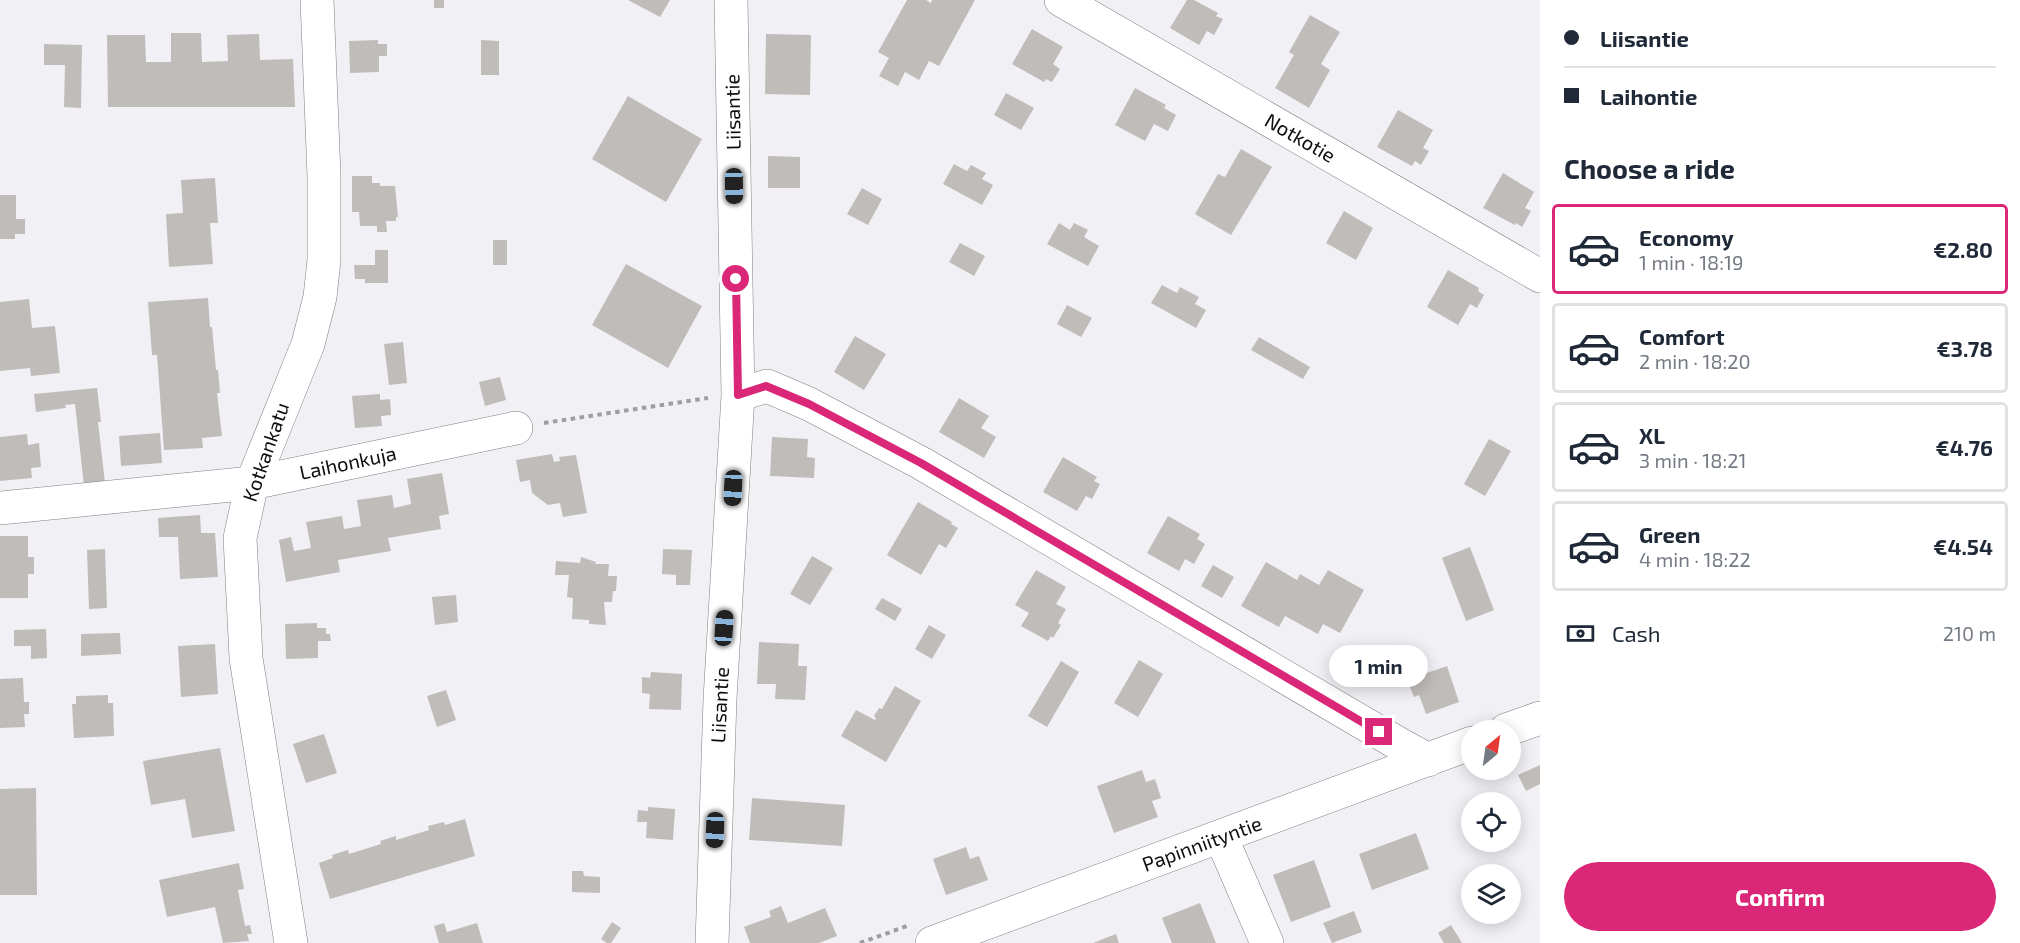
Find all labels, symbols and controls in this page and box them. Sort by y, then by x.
text: Liisantie [1600,25,1689,51]
street label: Liisantie [719,74,745,150]
text: Laihontie [1600,83,1697,109]
street label: Notkotie [1261,107,1340,167]
text: Choose a ride [1564,152,1735,184]
car [725,168,743,204]
icon: car [1567,222,1621,276]
text: Economy [1639,224,1734,250]
text: €2.80 [1933,236,1993,262]
text: 1 min · 18:19 [1639,250,1743,274]
route start [722,265,749,292]
icon: car [1567,321,1621,375]
text: Comfort [1639,323,1724,349]
text: €3.78 [1936,335,1993,361]
text: 2 min · 18:20 [1639,349,1751,373]
street label: Kotkankatu [237,399,293,505]
icon: car [1567,420,1621,474]
text: XL [1639,422,1665,448]
text: €4.76 [1936,434,1993,460]
street label: Laihonkuja [297,440,398,484]
text: 3 min · 18:21 [1639,448,1746,472]
car [723,470,743,506]
icon: car [1567,519,1621,573]
text: Green [1639,521,1701,547]
text: €4.54 [1933,533,1993,559]
text: 4 min · 18:22 [1639,547,1751,571]
car [714,609,734,647]
icon: cash [1564,617,1597,650]
text: Cash [1612,620,1661,646]
text: 210 m [1943,621,1996,645]
callout: 1 min [1330,645,1428,687]
text: 1 min [1354,654,1403,678]
street label: Liisantie [705,666,733,744]
route end [1365,718,1392,745]
north arrow [1461,720,1521,780]
map controls [1461,720,1521,924]
button: locate [1461,792,1521,852]
street label: Papinniityntie [1139,810,1265,876]
car [705,812,725,848]
button: Confirm [1564,862,1996,931]
button: layers [1461,864,1521,924]

